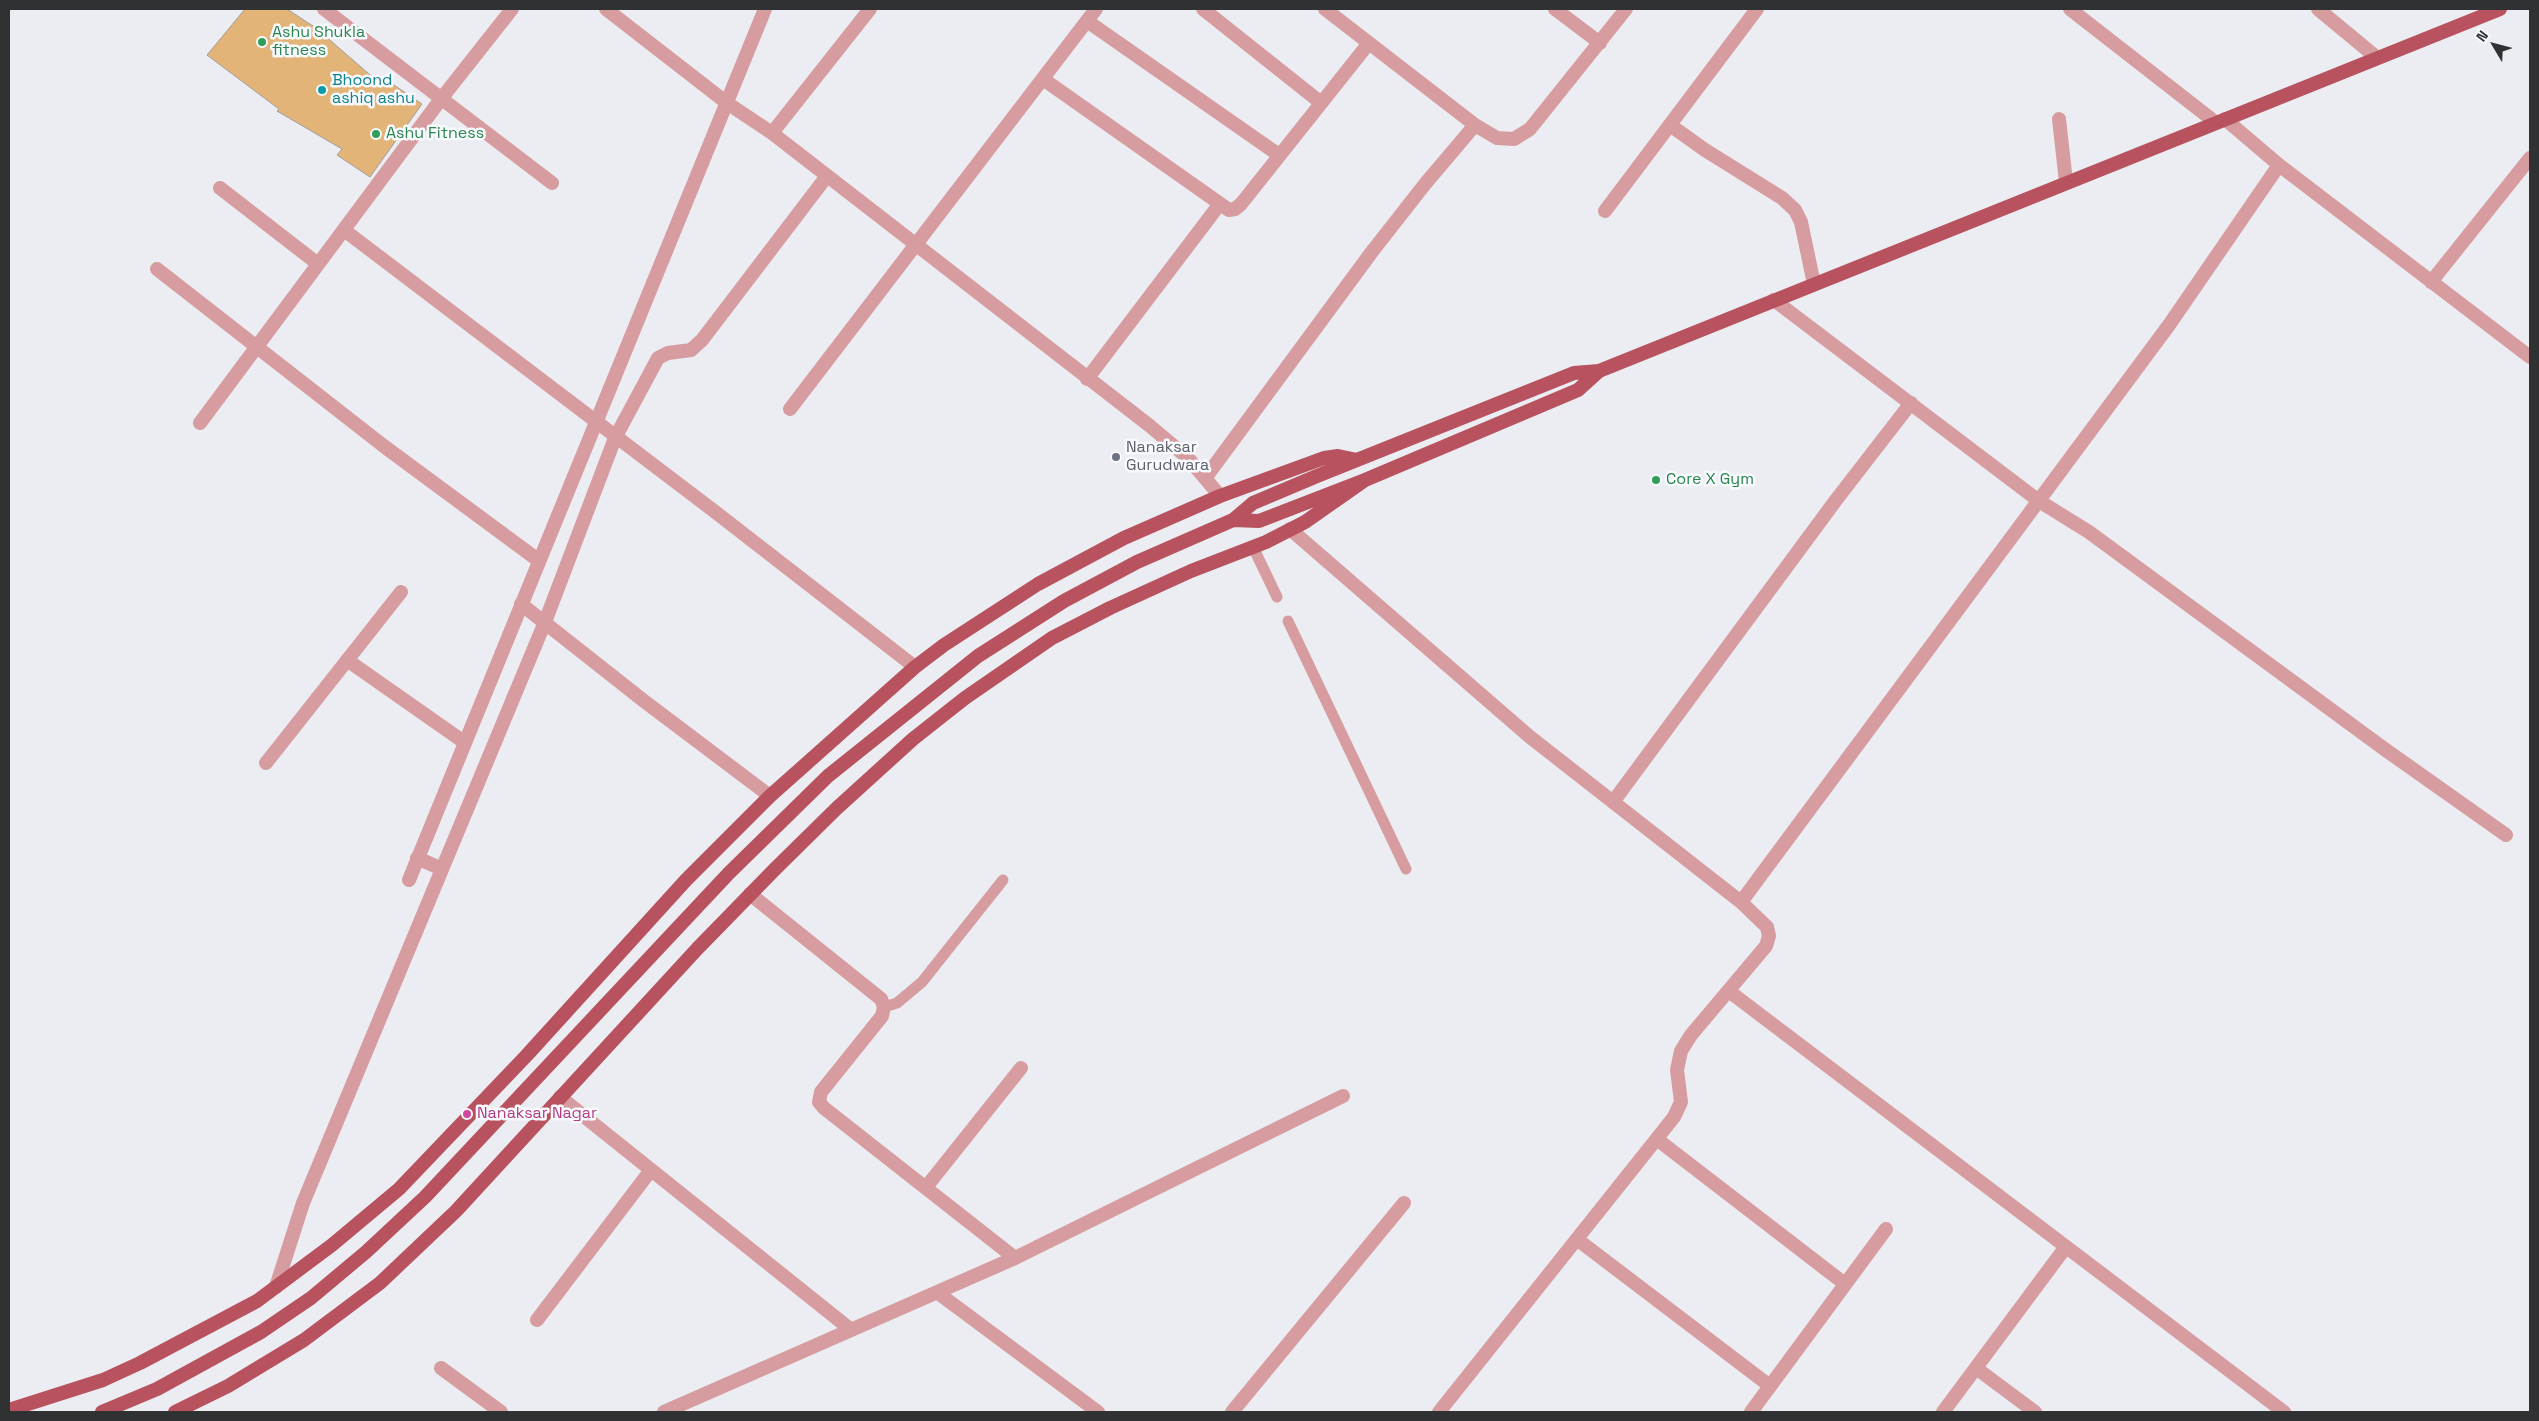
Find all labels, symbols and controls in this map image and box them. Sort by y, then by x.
north arrow [2469,20,2519,70]
place label: Ashu Shukla fitness [272,23,365,61]
text: N [2472,27,2492,45]
marker: Ashu Shukla fitness [256,36,268,48]
place label: Bhoond ashiq ashu [332,71,415,109]
marker: Bhoond ashiq ashu [316,84,328,96]
place label: Ashu Fitness [386,124,484,144]
marker: Ashu Fitness [370,128,382,140]
place label: Nanaksar Gurudwara [1126,438,1209,476]
marker: Nanaksar Gurudwara [1110,451,1122,463]
place label: Core X Gym [1666,470,1754,490]
marker: Core X Gym [1650,474,1662,486]
place label: Nanaksar Nagar [477,1104,597,1124]
marker: Nanaksar Nagar [461,1108,473,1120]

